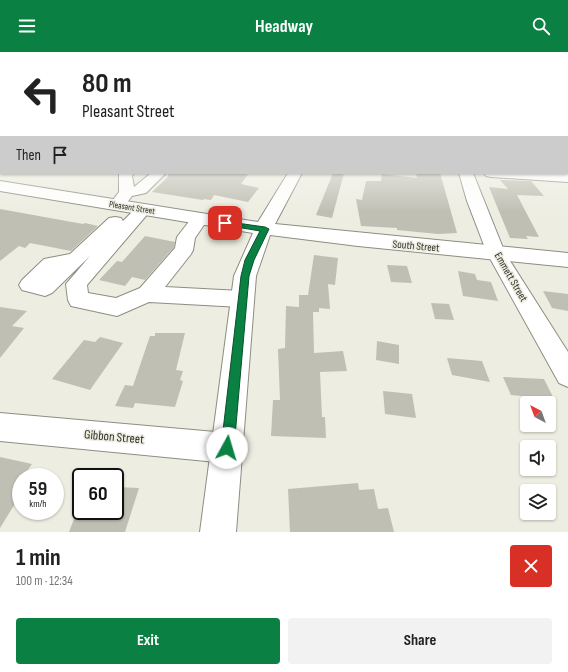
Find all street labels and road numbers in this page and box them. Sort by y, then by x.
street label: Pleasant Street [108,199,156,217]
street label: South Street [392,237,441,255]
street label: Emmett Street [492,250,531,304]
street label: Gibbon Street [83,426,145,448]

